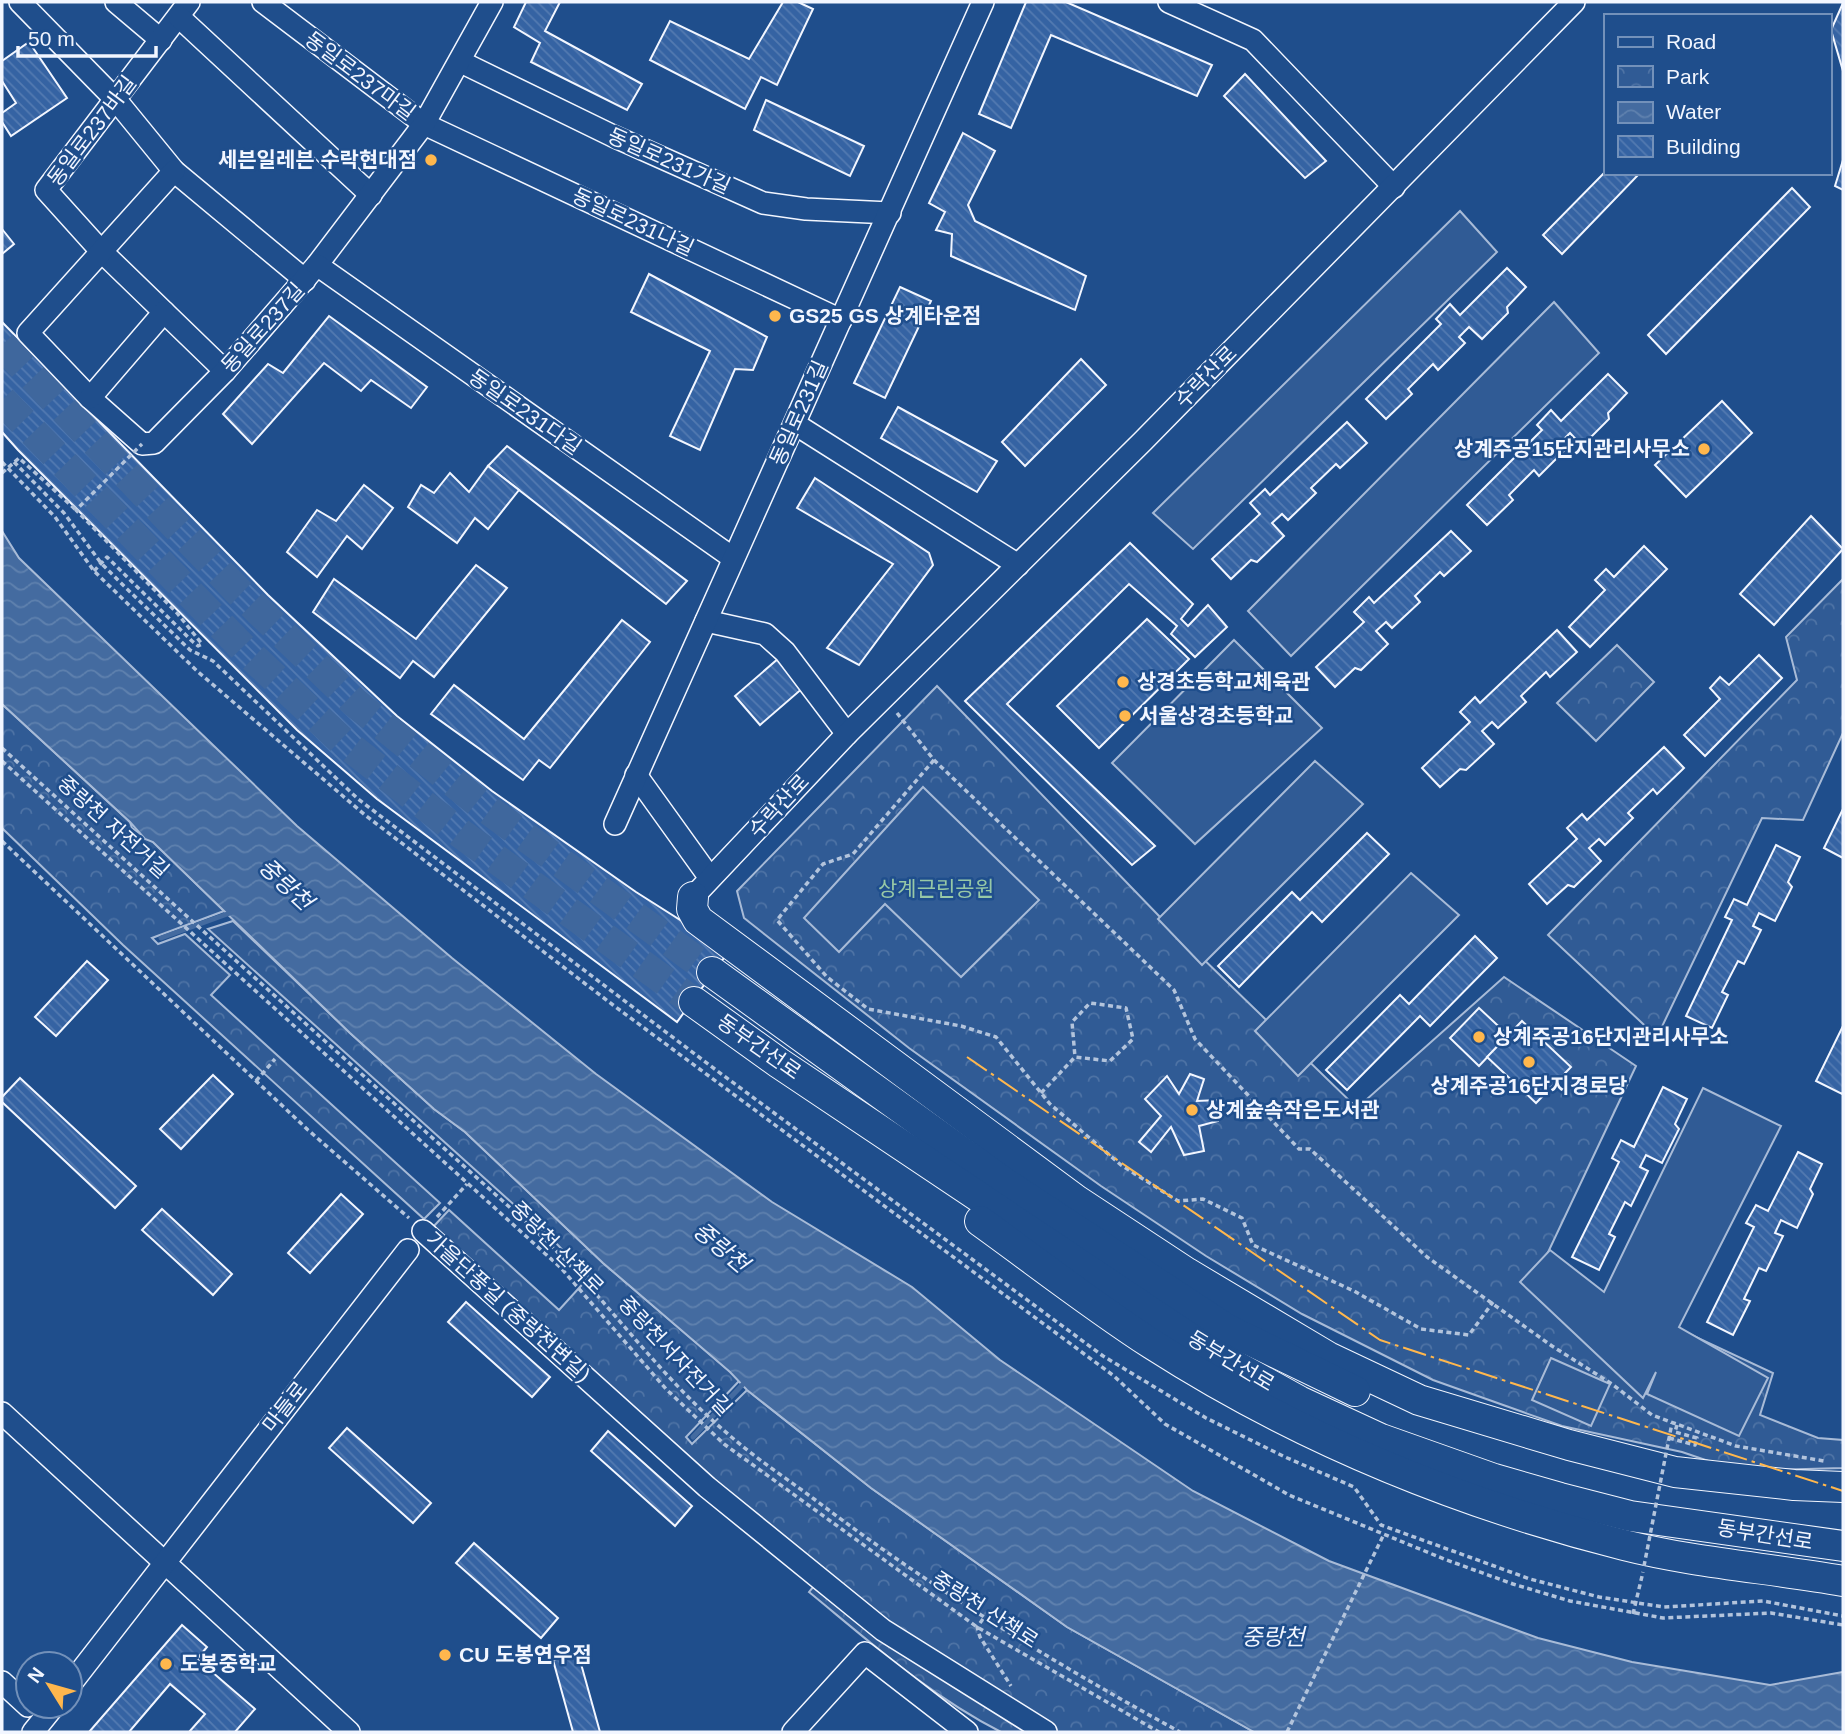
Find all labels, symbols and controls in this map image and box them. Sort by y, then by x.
scale bar [18,14,156,58]
legend [1604,14,1831,175]
text: 50 m [28,27,75,50]
street label: 동일로237마길 [301,27,420,124]
text: Road [1666,30,1716,53]
text: Park [1666,65,1710,88]
street label: 동일로237바길 [43,71,140,190]
text: Water [1666,100,1721,123]
street label: 동일로231가길 [604,123,734,198]
text: Building [1666,135,1741,158]
place label: 세븐일레븐 수락현대점 [218,148,417,171]
marker: 세븐일레븐 수락현대점 [423,152,439,168]
street label: 동일로231나길 [569,183,698,260]
street label: 동일로237길 [217,278,309,377]
place label: GS25 GS 상계타운점 [789,304,981,327]
marker: GS25 GS 상계타운점 [767,308,783,324]
street label: 수락산로 [1170,341,1241,412]
street label: 동일로231길 [765,357,832,469]
street label: 동일로231다길 [465,364,586,459]
place label: 상계주공15단지관리사무소 [1454,437,1690,460]
marker: 상계주공15단지관리사무소 [1696,441,1712,457]
place label: 상경초등학교체육관 [1137,670,1311,693]
marker: 상경초등학교체육관 [1115,674,1131,690]
place label: 서울상경초등학교 [1139,704,1294,727]
marker: 서울상경초등학교 [1117,708,1133,724]
street label: 수락산로 [744,770,813,842]
street label: 중랑천 자전거길 [53,771,173,882]
water label: 중랑천 [254,853,320,917]
park label: 상계근린공원 [878,877,994,900]
street label: 동부간선로 [713,1009,805,1084]
place label: 상계주공16단지관리사무소 [1493,1025,1729,1048]
marker: 상계주공16단지관리사무소 [1471,1029,1487,1045]
marker: 상계주공16단지경로당 [1521,1054,1537,1070]
place label: 상계주공16단지경로당 [1430,1074,1628,1097]
place label: 상계숲속작은도서관 [1206,1098,1380,1121]
marker: 상계숲속작은도서관 [1184,1102,1200,1118]
street label: 중랑천 산책로 [506,1196,609,1299]
water label: 중랑천 [688,1217,756,1279]
street label: 가을단풍길 (중랑천변길) [421,1227,595,1386]
street label: 중랑천서자전거길 [614,1291,736,1420]
street label: 동부간선로 [1184,1326,1279,1395]
street label: 마들로 [258,1377,312,1437]
street label: 동부간선로 [1716,1516,1815,1553]
street label: 중랑천 산책로 [928,1567,1043,1652]
water label: 중랑천 [1241,1624,1308,1650]
place label: CU 도봉연우점 [459,1643,592,1666]
marker: CU 도봉연우점 [437,1647,453,1663]
north arrow [14,1650,84,1720]
place label: 도봉중학교 [180,1652,277,1675]
marker: 도봉중학교 [158,1656,174,1672]
text: N [23,1663,48,1687]

